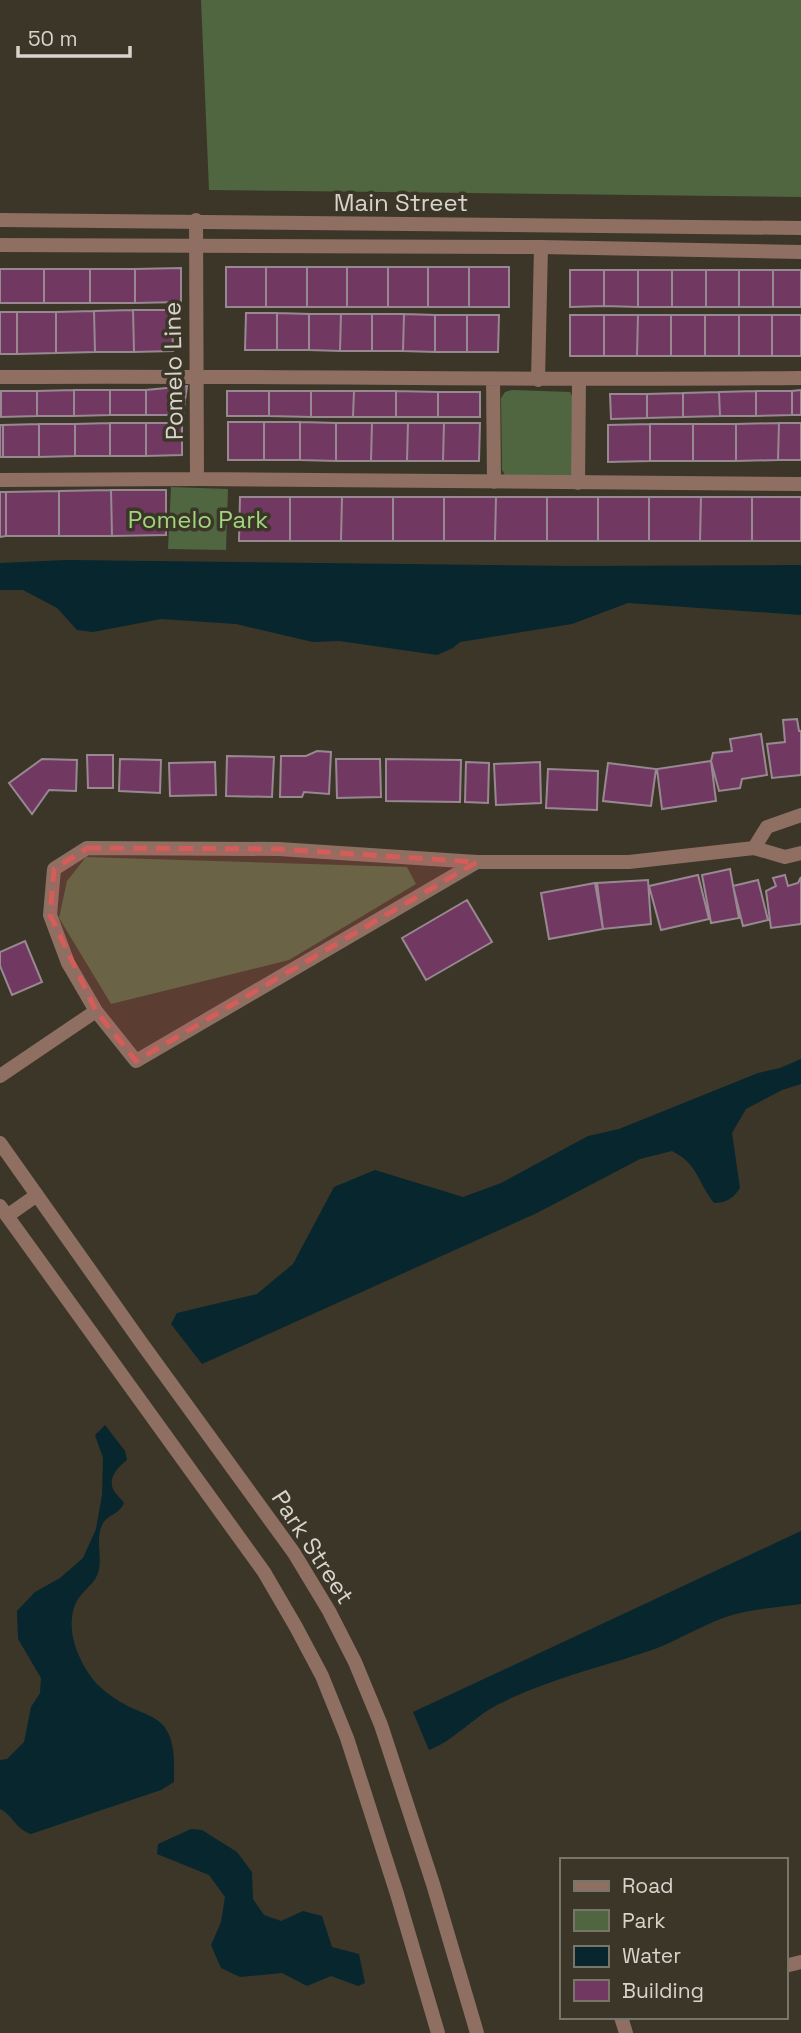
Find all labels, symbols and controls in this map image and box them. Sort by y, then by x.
scale bar [18,14,130,58]
text: 50 m [28,25,78,52]
street label: Main Street [334,187,468,218]
street label: Pomelo Line [156,301,190,441]
park label: Pomelo Park [128,504,268,535]
street label: Park Street [265,1484,361,1610]
legend [560,1858,787,2019]
text: Road [622,1872,674,1899]
text: Park [622,1907,666,1934]
text: Water [622,1942,681,1969]
text: Building [622,1977,704,2004]

